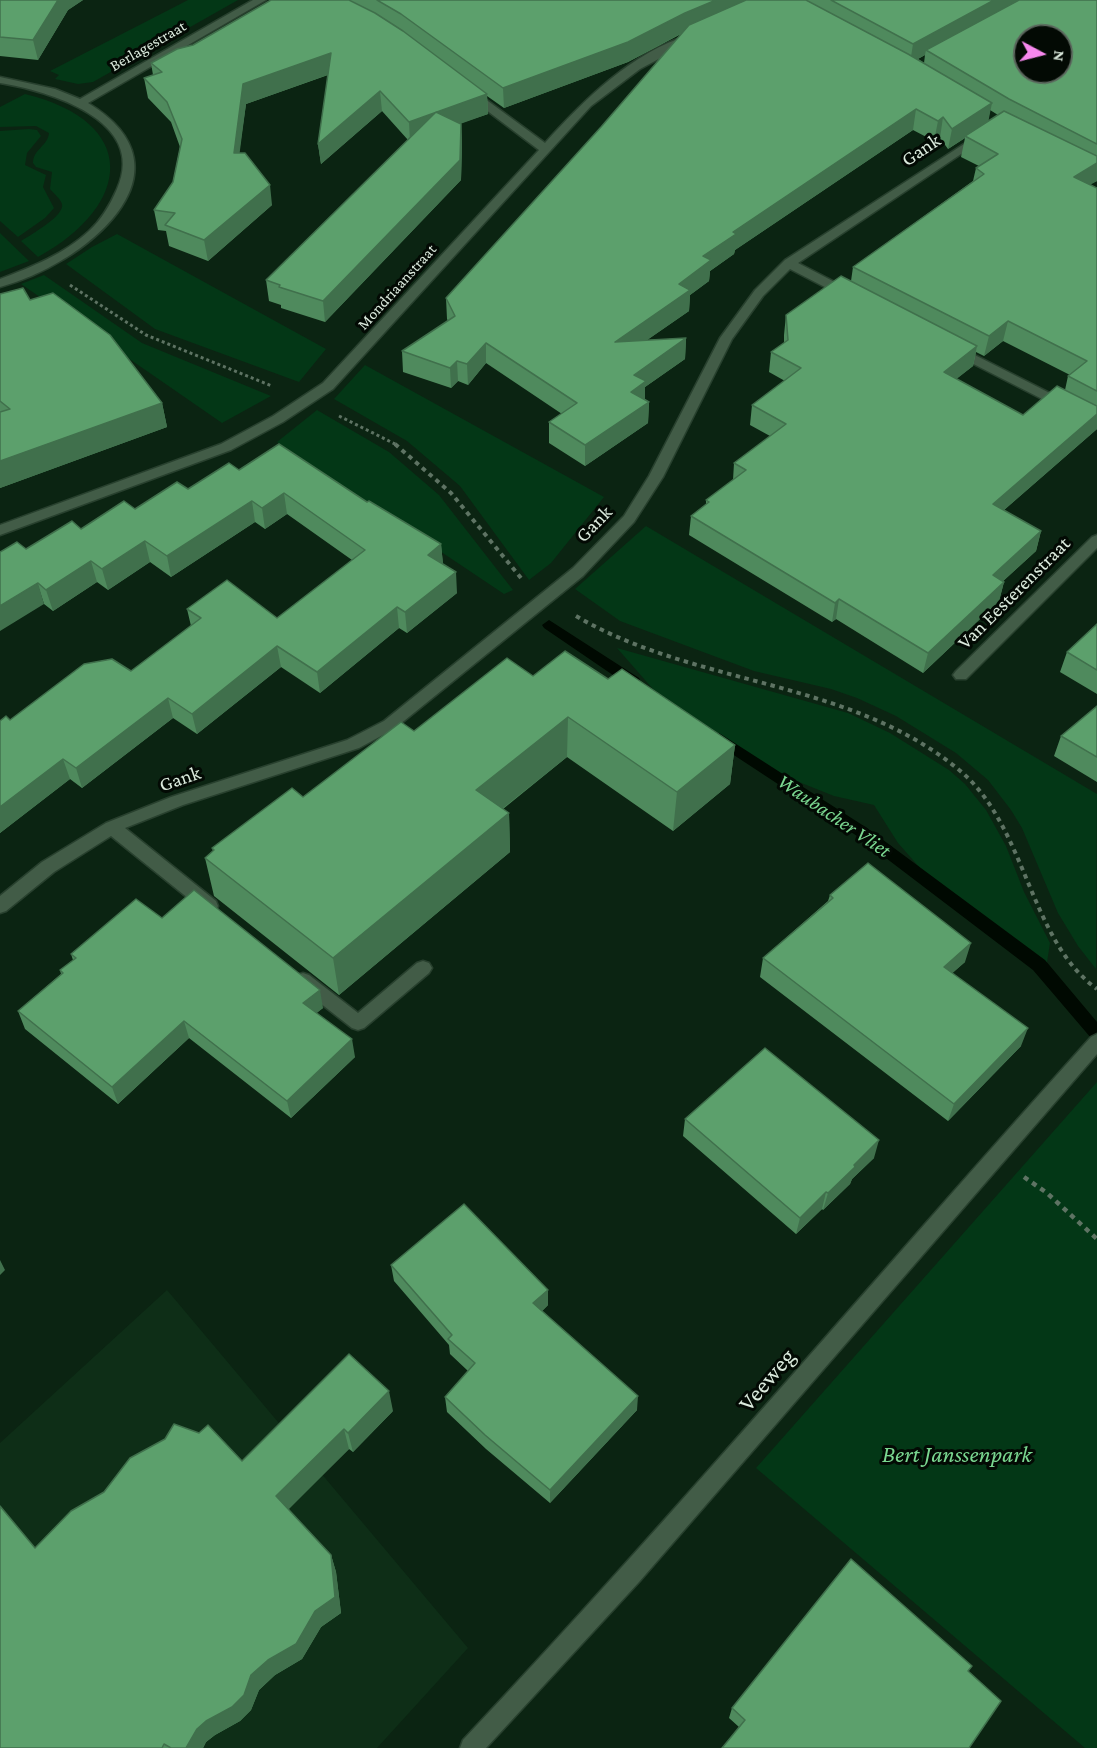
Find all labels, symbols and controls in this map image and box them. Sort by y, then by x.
street label: Berlagestraat [107,17,189,75]
north arrow [1013,24,1073,84]
text: N [1050,50,1068,62]
street label: Gank [897,128,945,172]
street label: Mondriaanstraat [354,240,440,334]
street label: Gank [571,500,617,548]
street label: Van Eesterenstraat [953,532,1075,654]
street label: Gank [156,761,204,797]
water label: Waubacher Vliet [772,769,896,863]
street label: Veeweg [732,1343,802,1417]
park label: Bert Janssenpark [882,1441,1032,1469]

